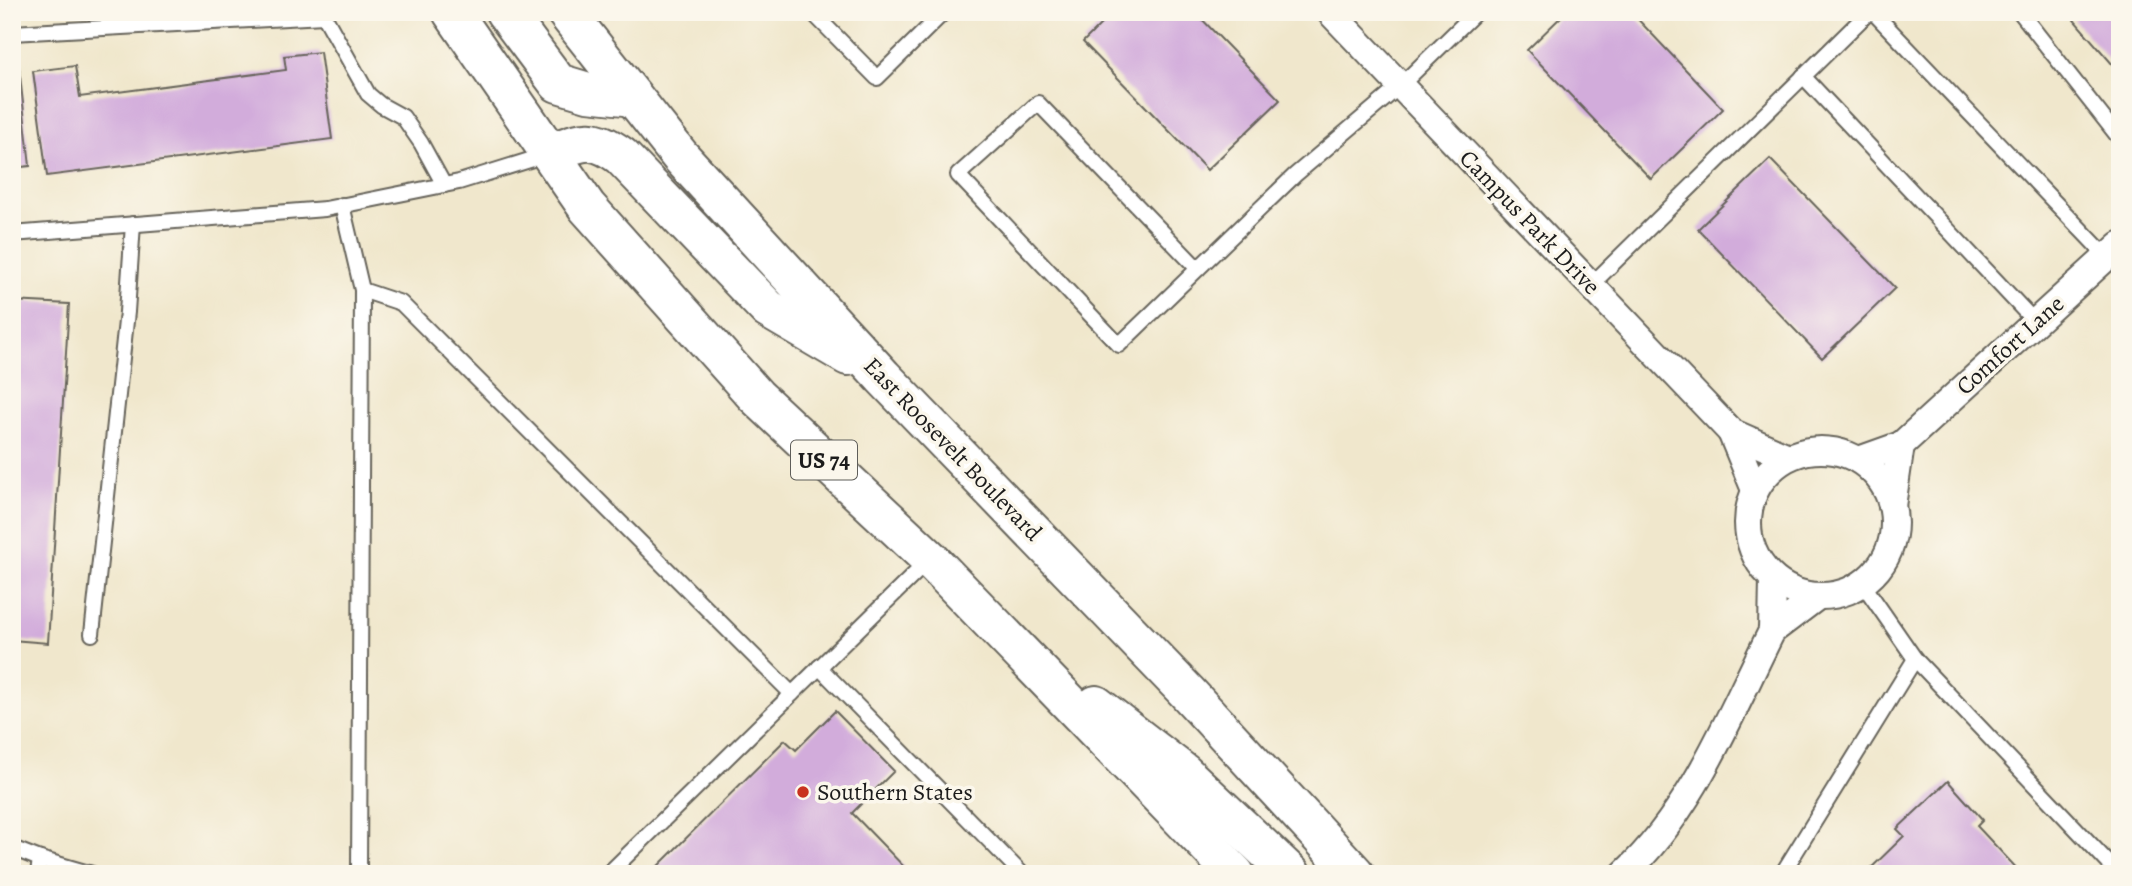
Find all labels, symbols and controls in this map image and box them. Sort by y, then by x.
street label: Campus Park Drive [1453,143,1607,301]
street label: Comfort Lane [1949,288,2071,402]
street label: East Roosevelt Boulevard [857,350,1049,548]
road number: US 74 [791,440,857,480]
place label: Southern States [817,776,973,808]
marker: Southern States [795,784,811,800]

